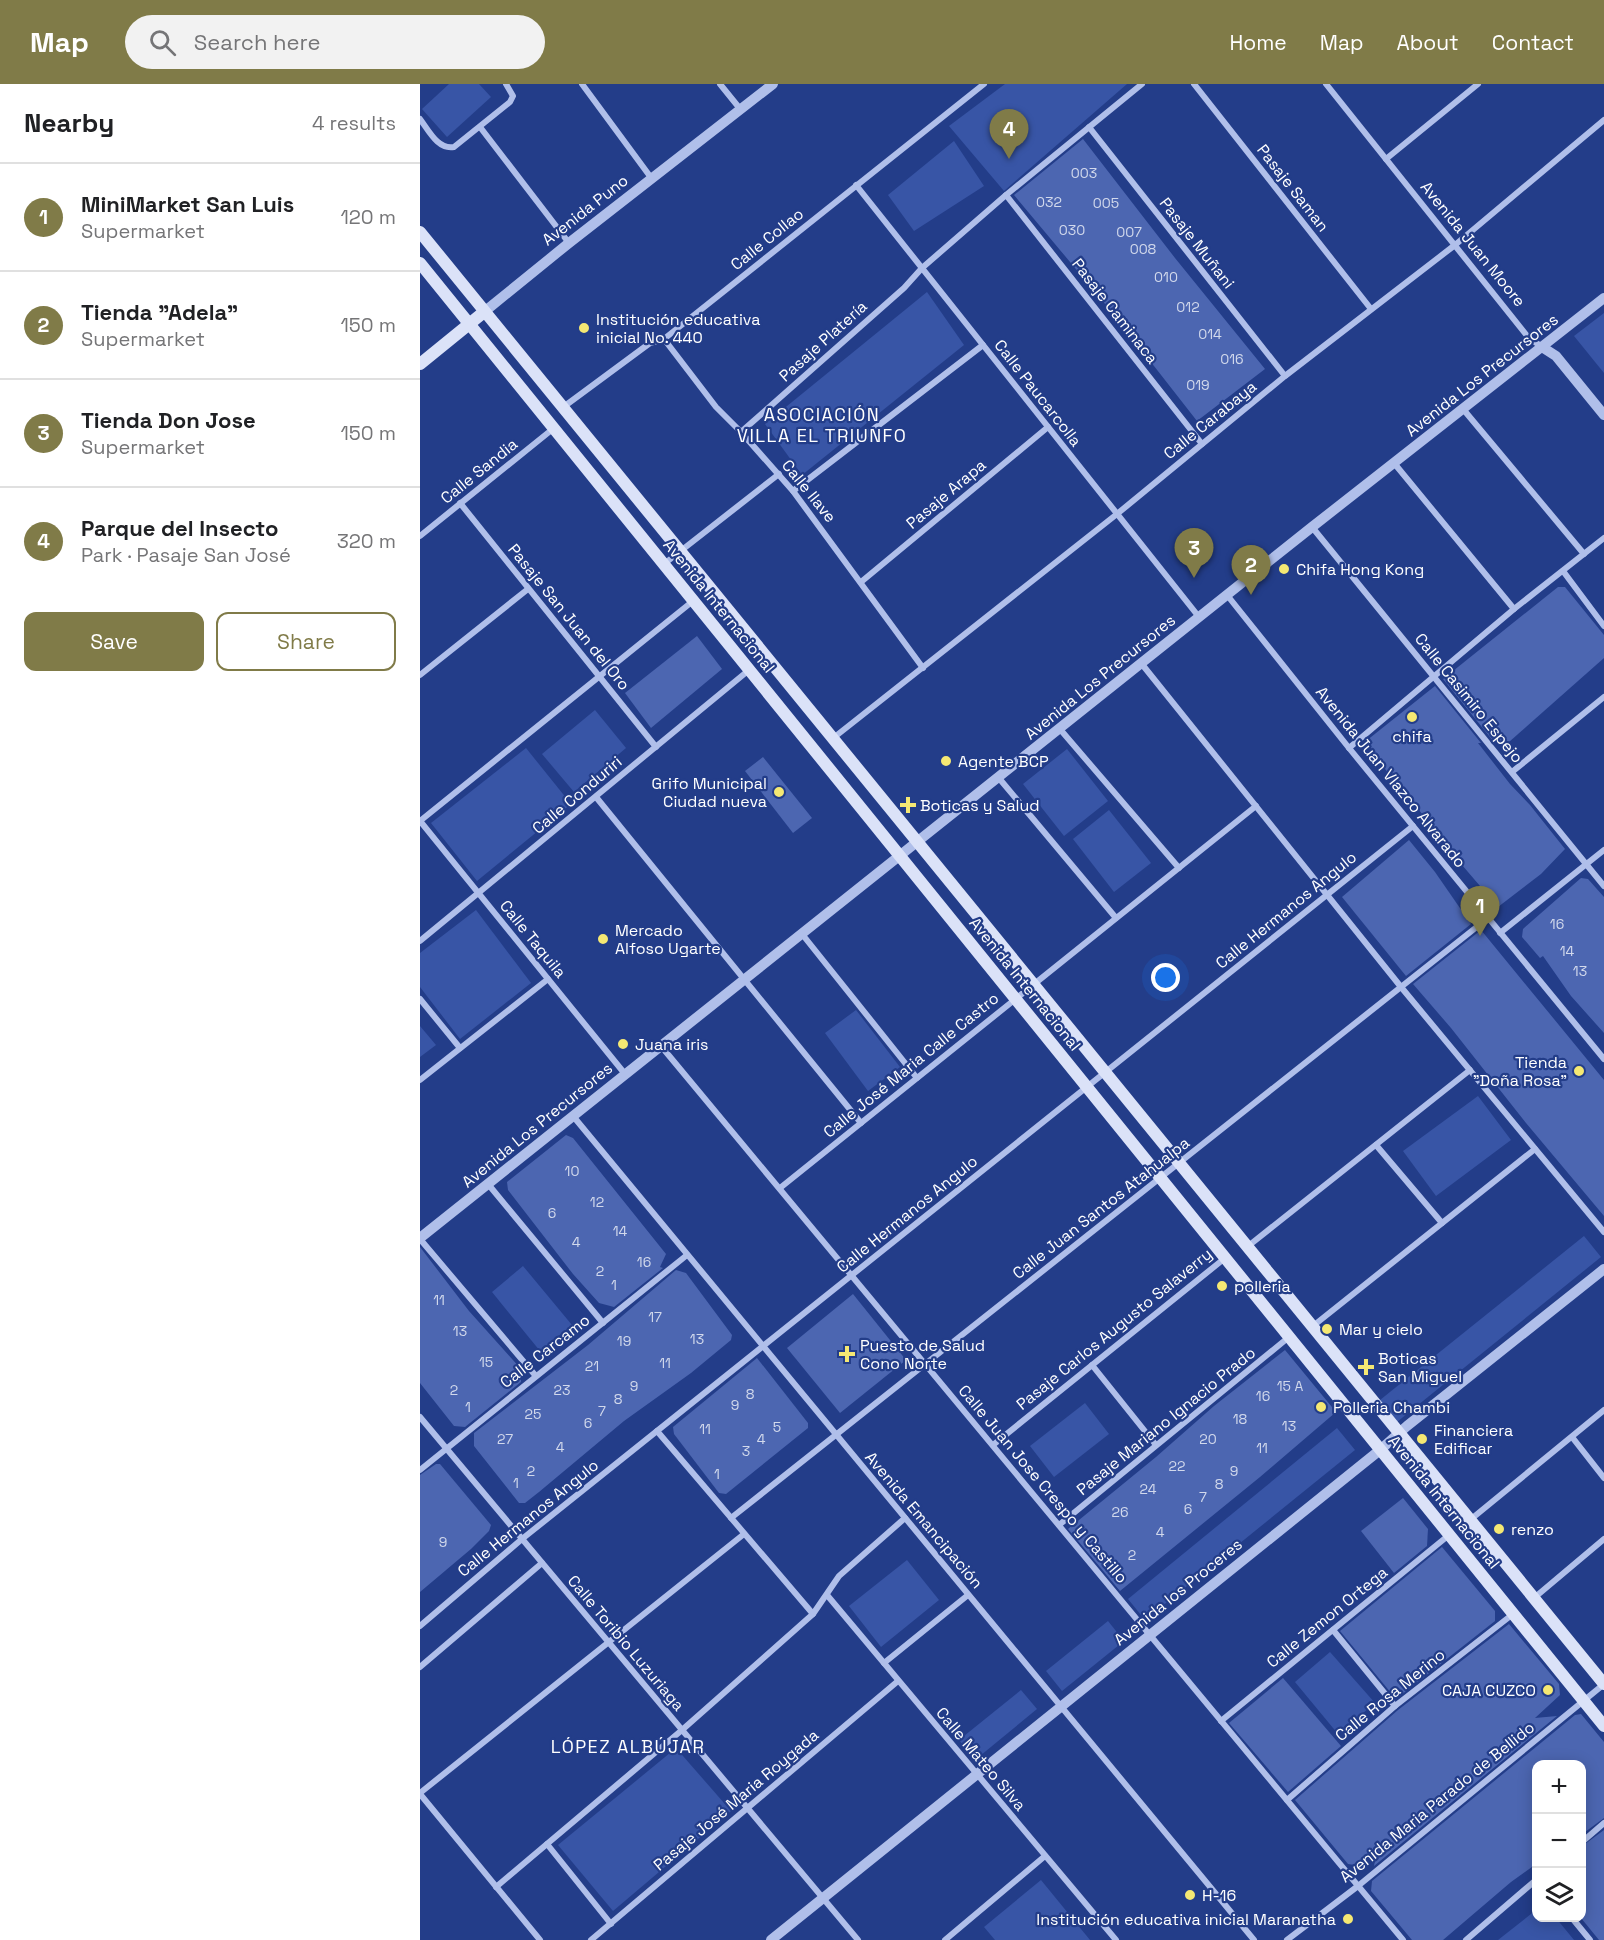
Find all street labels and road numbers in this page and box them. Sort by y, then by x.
street label: Pasaje Saman [1252,140,1334,236]
street label: Avenida Puno [538,170,632,250]
street label: Avenida Juan Moore [1416,177,1530,311]
street label: Pasaje Muñani [1155,193,1239,293]
street label: Calle Collao [726,203,808,275]
street label: Pasaje Caminaca [1067,254,1163,368]
street label: Pasaje Platería [775,296,871,386]
street label: Avenida Los Precursores [1401,309,1563,441]
street label: Calle Paucarcolla [990,335,1086,451]
street label: Calle Carabaya [1159,376,1261,464]
street label: Calle Sandia [436,434,522,508]
street label: Pasaje Arapa [902,454,990,534]
street label: Calle Ilave [777,455,841,527]
street label: Avenida Internacional [659,535,779,677]
street label: Pasaje San Juan del Oro [503,539,635,695]
street label: Avenida Los Precursores [1020,610,1180,744]
street label: Calle Casimiro Espejo [1410,629,1528,767]
street label: Avenida Juan Vlazco Alvarado [1311,682,1471,872]
street label: Calle Conduriri [528,751,626,839]
street label: Calle Hermanos Angulo [1211,847,1361,973]
street label: Calle Taquila [495,896,571,982]
street label: Avenida Internacional [965,913,1085,1055]
street label: Calle José Maria Calle Castro [819,988,1003,1142]
street label: Avenida Los Precursores [457,1058,617,1192]
street label: Calle Juan Santos Atahualpa [1008,1132,1194,1284]
street label: Calle Hermanos Angulo [832,1151,982,1277]
street label: Pasaje Carlos Augusto Salaverry [1012,1243,1216,1415]
street label: Calle Carcamo [496,1309,594,1393]
street label: Pasaje Mariano Ignacio Prado [1072,1342,1260,1500]
street label: Calle Juan Jose Crespo y Castillo [954,1380,1132,1588]
street label: Avenida Internacional [1384,1431,1504,1573]
street label: Avenida Emancipación [860,1447,988,1593]
street label: Calle Hermanos Angulo [453,1455,603,1581]
street label: Avenida los Proceres [1110,1534,1246,1650]
street label: Calle Zemon Ortega [1262,1562,1392,1672]
street label: Calle Toribio Luzuriaga [563,1571,689,1715]
street label: Calle Rosa Merino [1331,1644,1449,1746]
street label: Calle Mateo Silva [931,1703,1031,1815]
street label: Avenida Maria Parado de Bellido [1335,1717,1539,1887]
street label: Pasaje José Maria Roygada [649,1725,823,1875]

